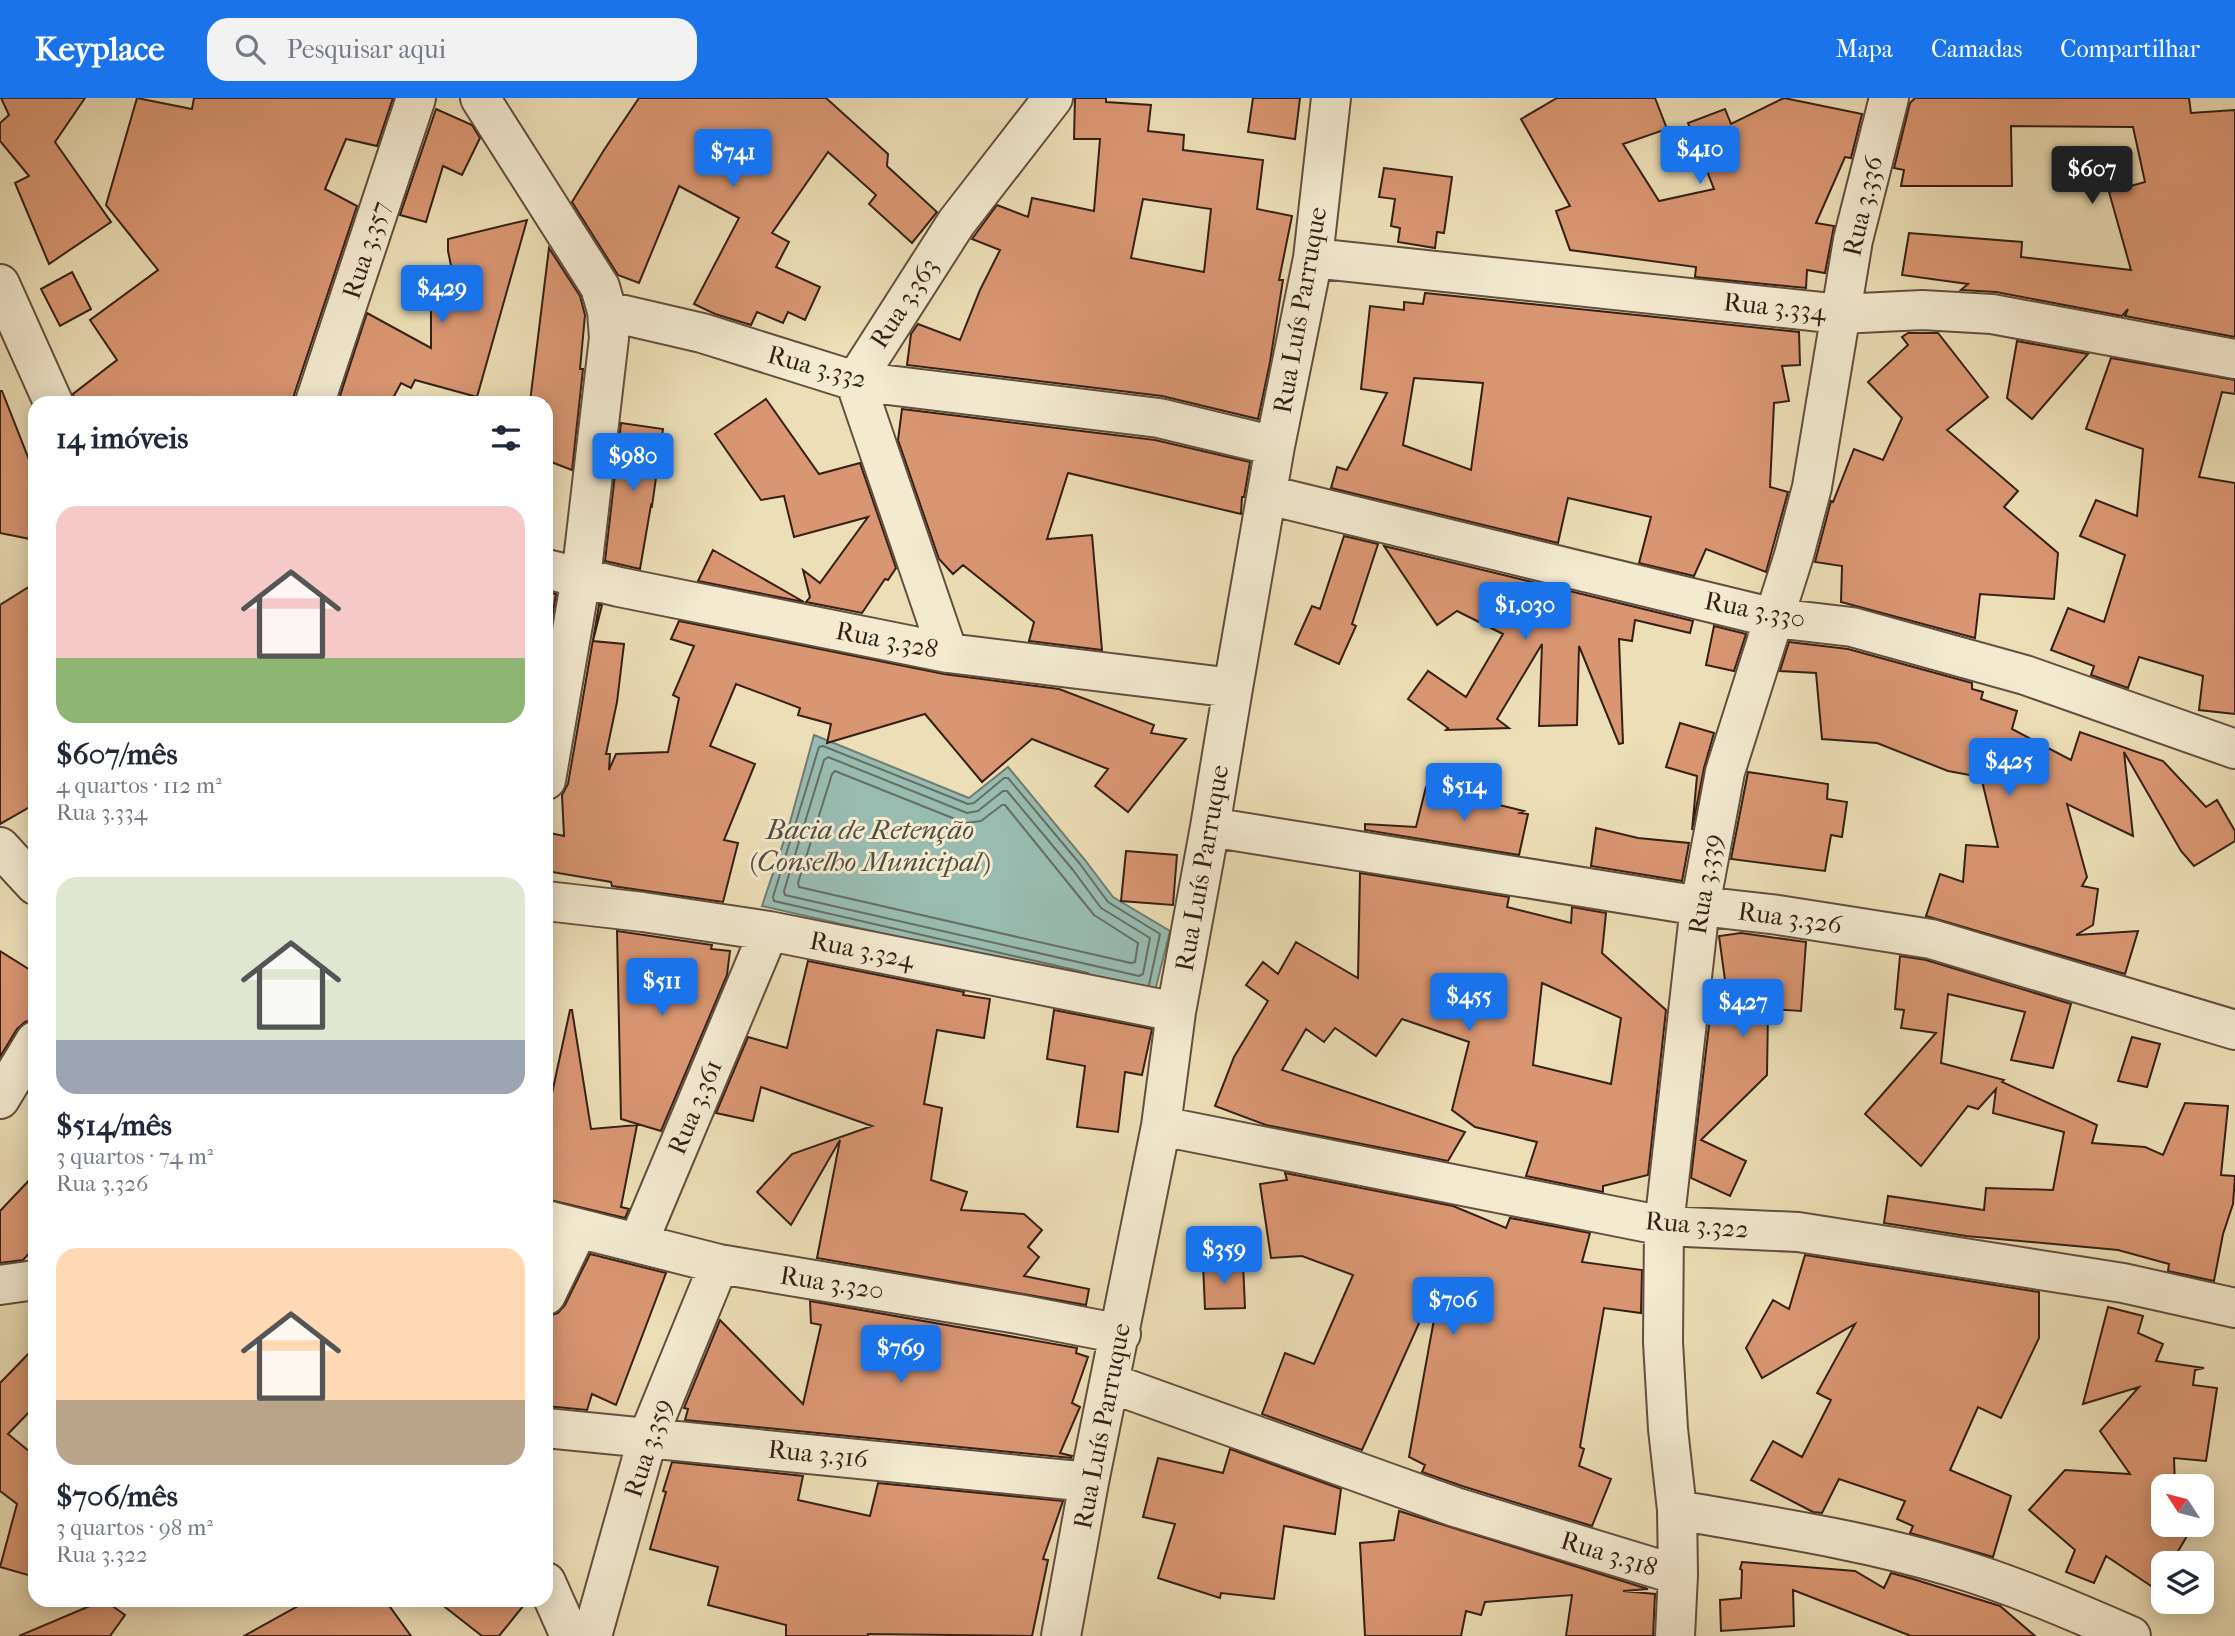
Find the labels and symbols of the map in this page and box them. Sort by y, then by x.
pin: $410 [1659,126,1741,186]
pin: $741 [692,130,774,189]
pin: $607 [2051,146,2133,206]
street label: Rua 3.336 [1836,152,1890,259]
street label: Rua 3.357 [336,197,396,303]
street label: Rua Luís Parruque [1267,204,1333,416]
street label: Rua 3.363 [863,252,945,354]
pin: $429 [401,266,483,325]
street label: Rua 3.334 [1722,286,1829,328]
street label: Rua 3.332 [764,339,870,395]
pin: $980 [592,434,674,493]
pin: $1,030 [1468,582,1582,642]
street label: Rua 3.330 [1702,585,1808,635]
street label: Rua 3.328 [833,615,941,665]
pin: $425 [1968,738,2050,798]
street label: Rua Luís Parruque [1169,762,1235,974]
pin: $514 [1423,764,1505,823]
water label: Bacia de Retenção (Conselho Municipal) [749,813,991,878]
street label: Rua 3.339 [1682,832,1728,936]
street label: Rua 3.326 [1736,895,1845,941]
street label: Rua 3.324 [807,925,918,975]
pin: $511 [621,958,703,1018]
pin: $455 [1428,974,1510,1033]
pin: $427 [1702,979,1784,1039]
street label: Rua 3.361 [661,1055,729,1159]
street label: Rua 3.322 [1644,1205,1750,1245]
pin: $359 [1183,1226,1265,1286]
street label: Rua 3.320 [778,1259,886,1307]
pin: $706 [1412,1278,1494,1337]
street label: Rua Luís Parruque [1067,1320,1137,1532]
pin: $769 [860,1326,942,1385]
street label: Rua 3.359 [618,1395,678,1501]
street label: Rua 3.316 [766,1433,870,1475]
north arrow [2151,1474,2214,1536]
street label: Rua 3.318 [1557,1525,1661,1583]

